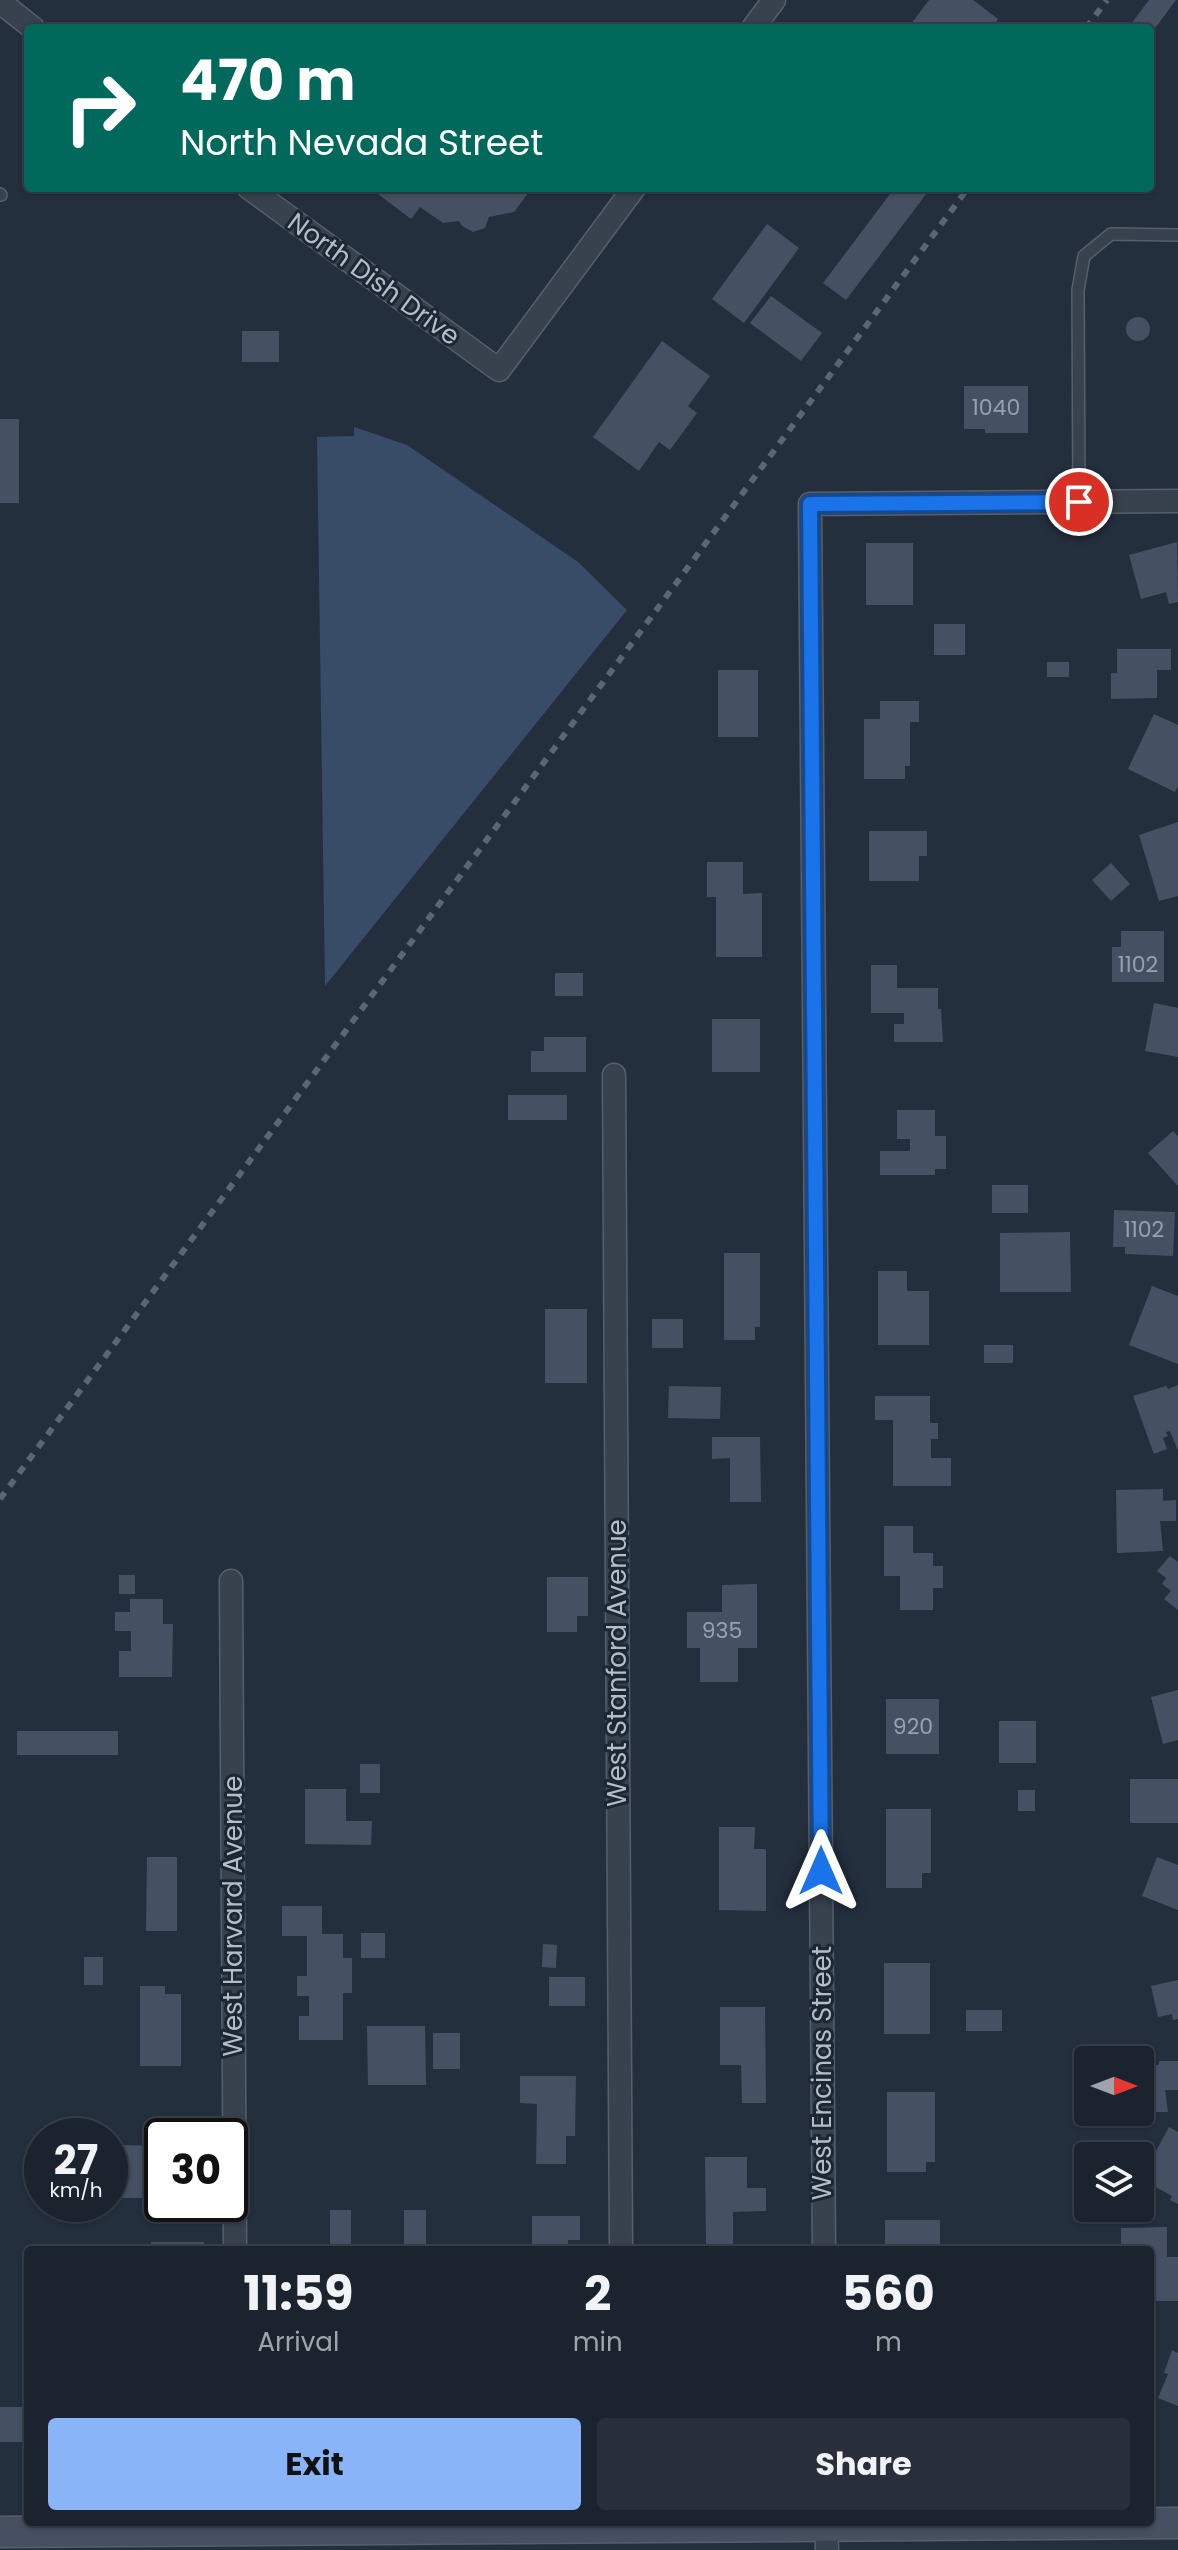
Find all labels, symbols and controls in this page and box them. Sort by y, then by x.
text: 470 m [180,41,356,120]
icon: right [48,56,152,160]
text: North Nevada Street [180,117,543,168]
street label: North Dish Drive [281,204,467,354]
house number: 1040 [972,392,1020,423]
pin [1045,468,1113,536]
icon: arrive [1057,480,1101,524]
house number: 1102 [1118,949,1158,980]
house number: 1102 [1124,1214,1164,1245]
street label: West Stanford Avenue [599,1519,635,1807]
house number: 935 [702,1615,742,1646]
house number: 920 [893,1711,933,1742]
street label: West Harvard Avenue [215,1776,251,2056]
position arrow [779,1829,863,1913]
street label: West Encinas Street [804,1946,840,2200]
north arrow [1074,2046,1154,2126]
map controls [1074,2046,1154,2222]
speed limit sign: 30 [144,2118,248,2222]
text: 27 [54,2132,98,2188]
button: layers [1074,2142,1154,2222]
text: km/h [49,2176,103,2204]
text: 11:59 [243,2260,354,2327]
text: 2 [584,2260,611,2327]
text: 560 [842,2260,935,2327]
text: Arrival [257,2324,339,2360]
text: min [573,2324,623,2360]
text: m [875,2324,902,2360]
button: Exit [48,2418,581,2510]
button: Share [597,2418,1130,2510]

